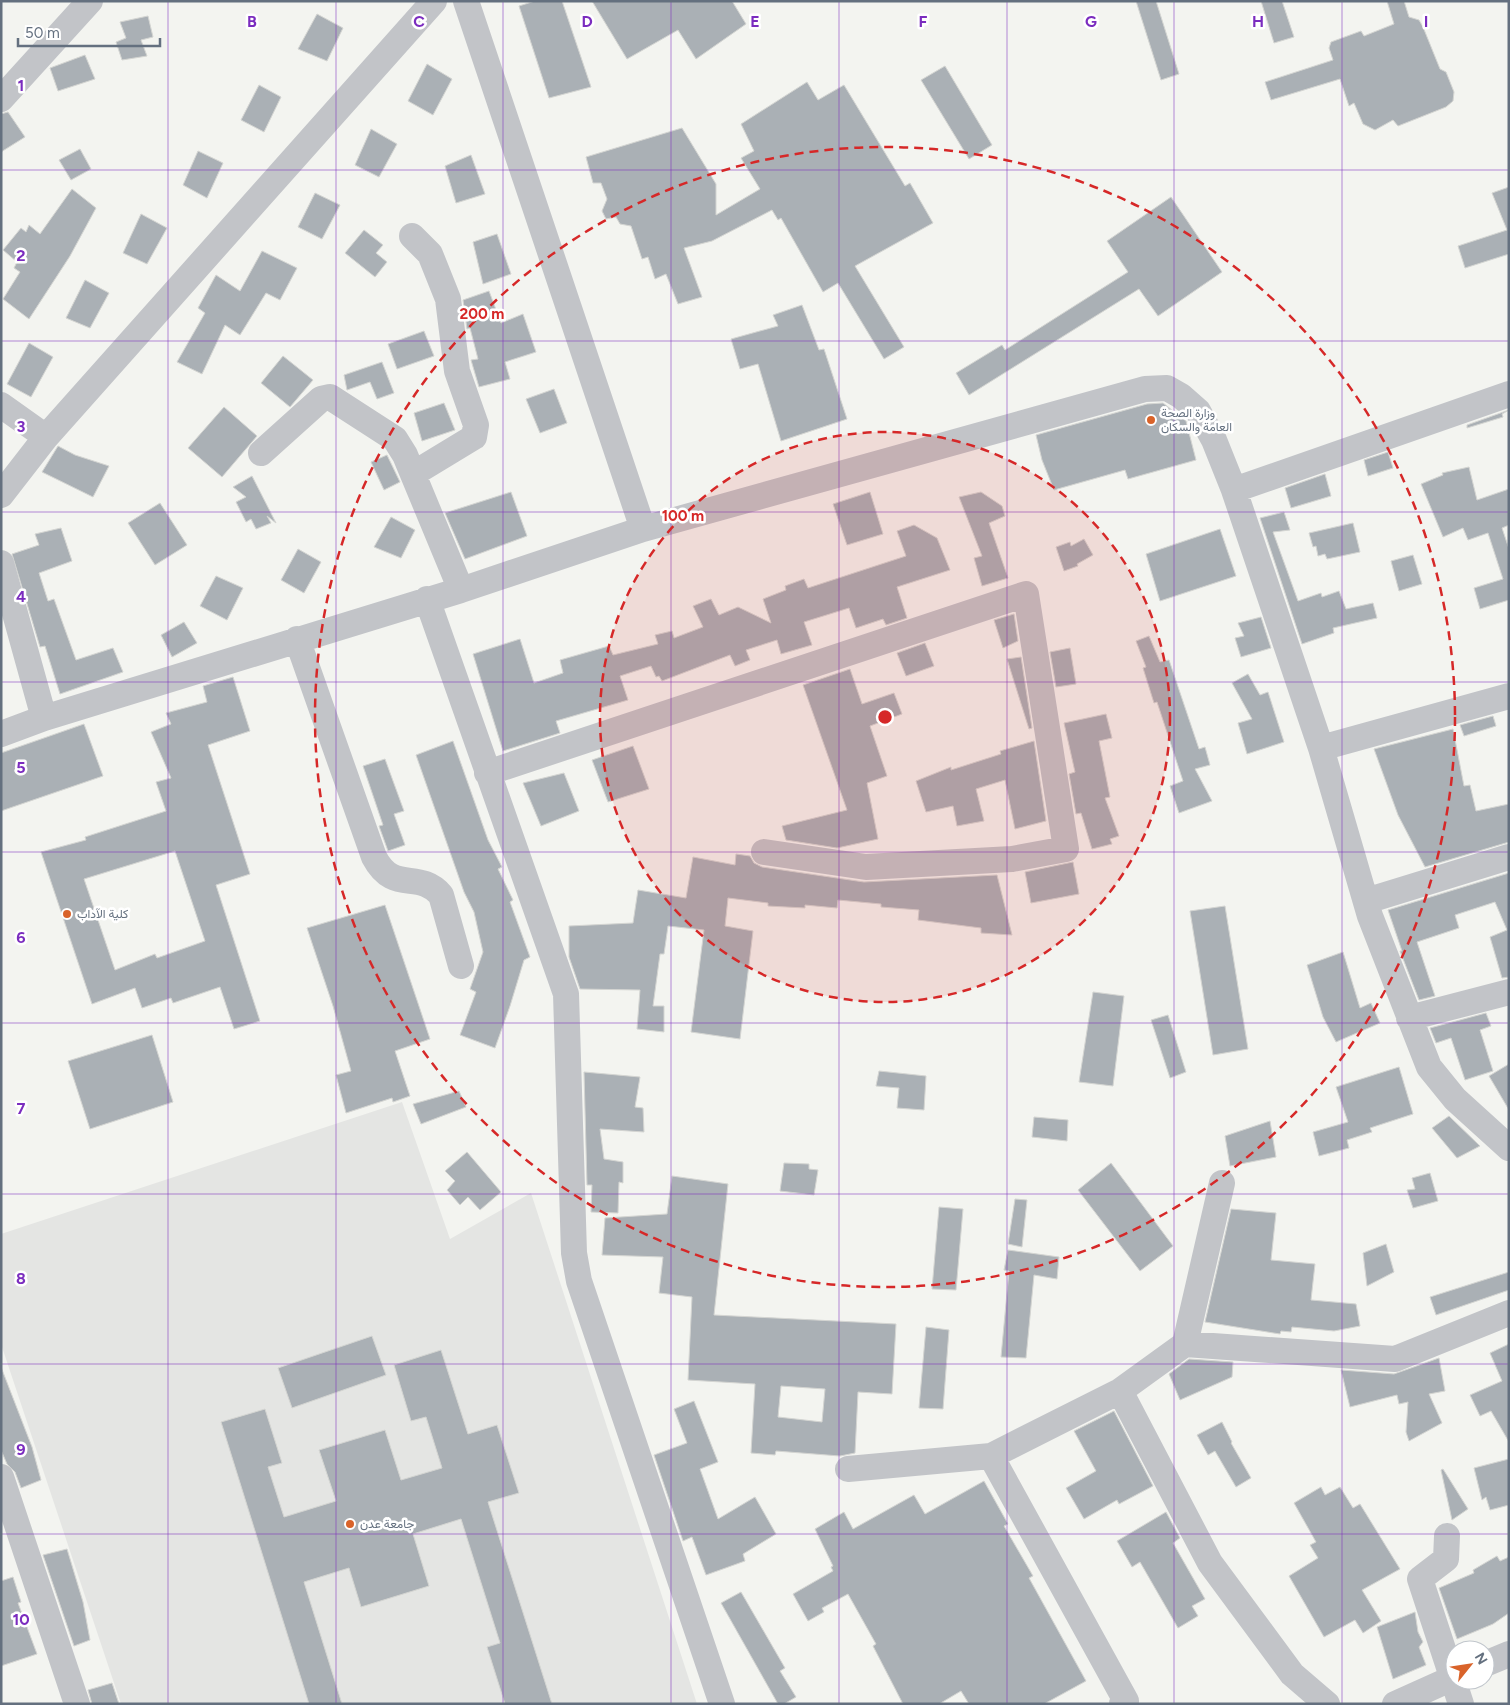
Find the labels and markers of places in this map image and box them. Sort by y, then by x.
place label: وزارة الصحة العامة والسكان [1161,406,1232,435]
marker: وزارة الصحة العامة والسكان [1145,414,1157,426]
centre of rings [876,708,894,726]
place label: كلية الآداب [77,907,128,921]
marker: كلية الآداب [61,908,73,920]
place label: جامعة عدن [360,1517,414,1531]
marker: جامعة عدن [344,1518,356,1530]

